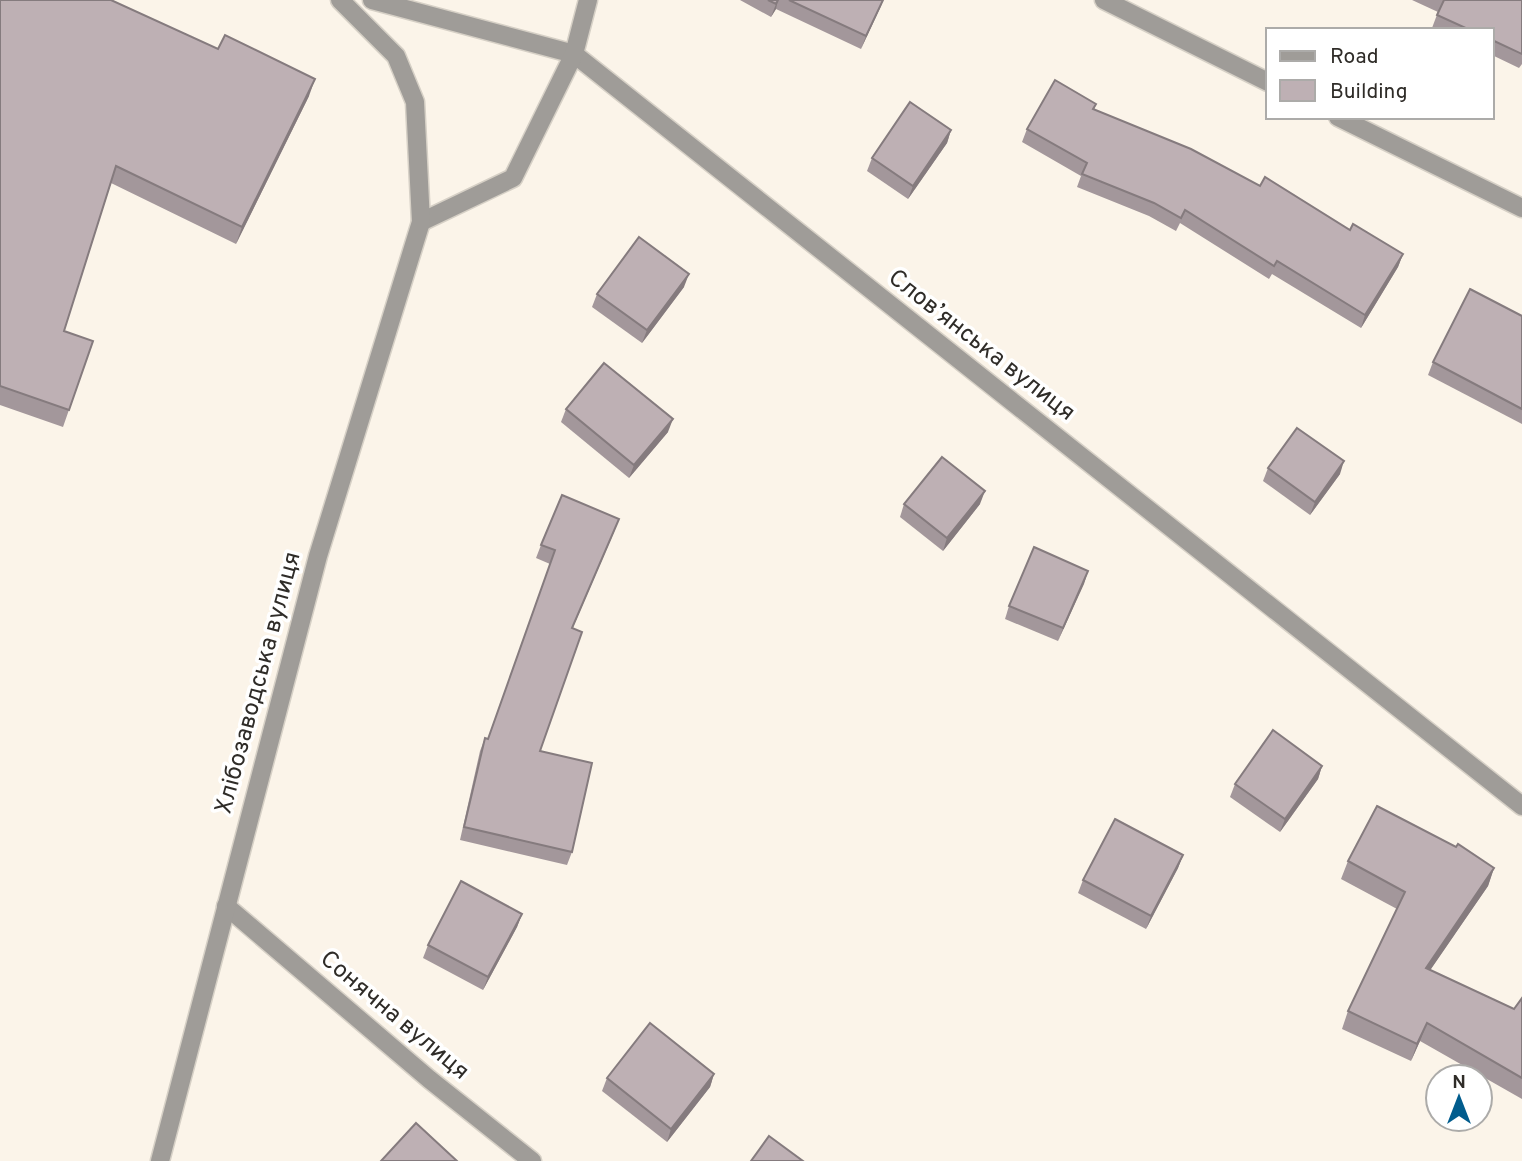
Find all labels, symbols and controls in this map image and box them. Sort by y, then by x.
legend [1266,28,1494,119]
text: Road [1330,44,1379,71]
text: Building [1330,79,1408,106]
street label: Слов’янська вулиця [881,264,1081,428]
street label: Хлібозаводська вулиця [210,549,308,817]
street label: Сонячна вулиця [313,945,475,1087]
north arrow [1424,1063,1494,1133]
text: N [1452,1071,1466,1095]

